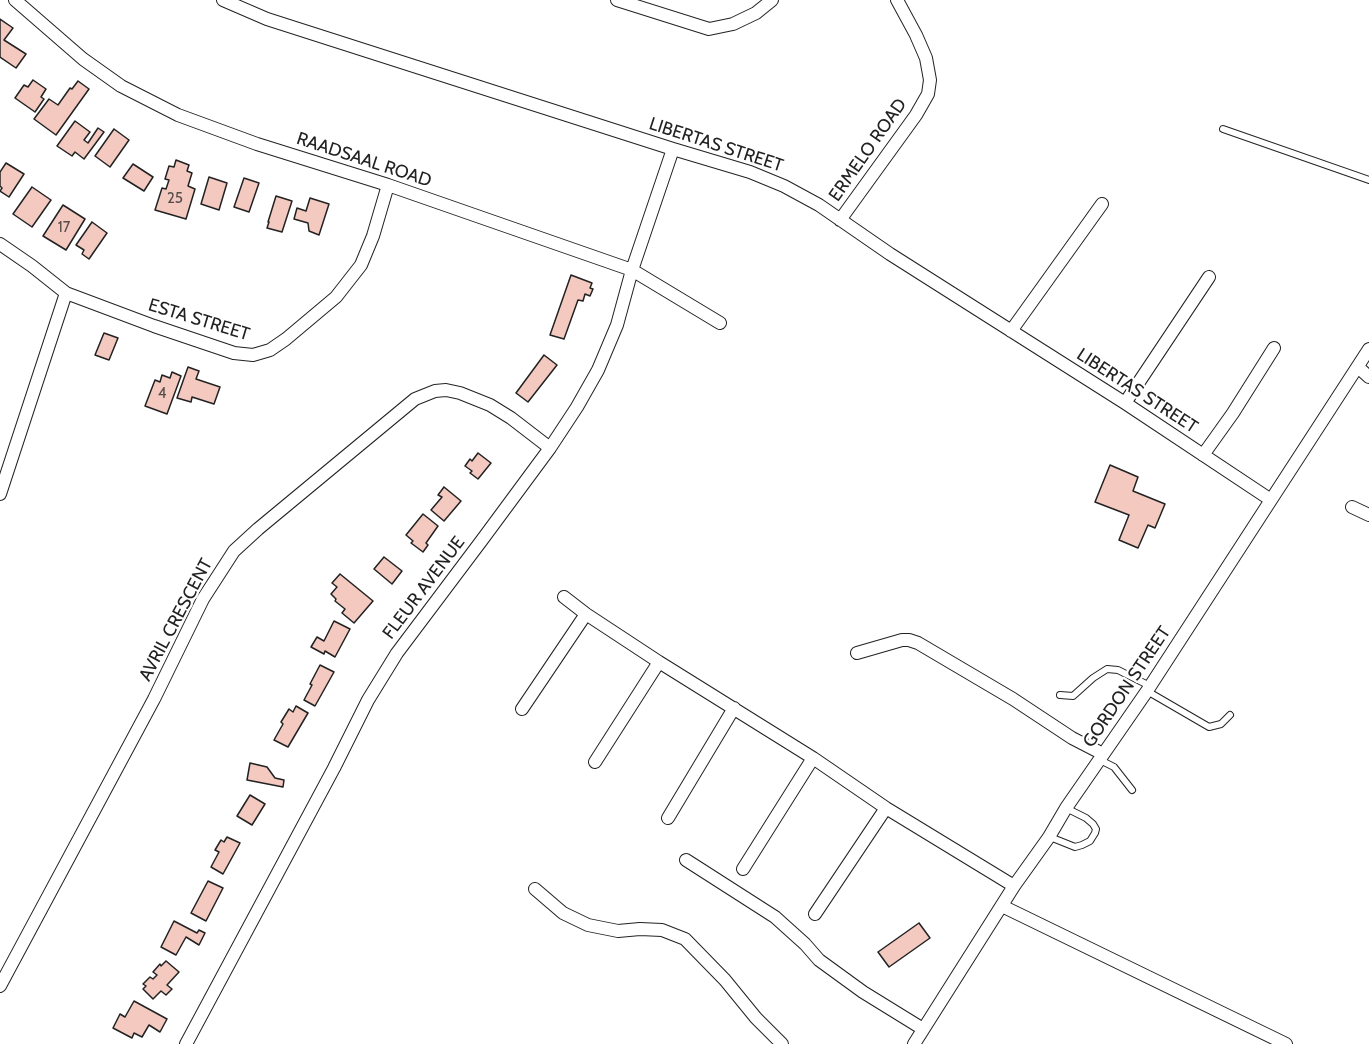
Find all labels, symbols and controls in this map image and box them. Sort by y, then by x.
street label: ERMELO ROAD [825,94,911,206]
street label: LIBERTAS STREET [646,113,786,177]
street label: RAADSAAL ROAD [294,128,434,192]
house number: 25 [167,190,183,208]
house number: 17 [58,219,70,237]
street label: ESTA STREET [146,294,252,346]
street label: LIBERTAS STREET [1073,344,1201,438]
house number: 4 [158,385,166,403]
street label: FLEUR AVENUE [378,532,470,644]
street label: AVRIL CRESCENT [135,555,217,685]
street label: GORDON STREET [1079,623,1175,751]

